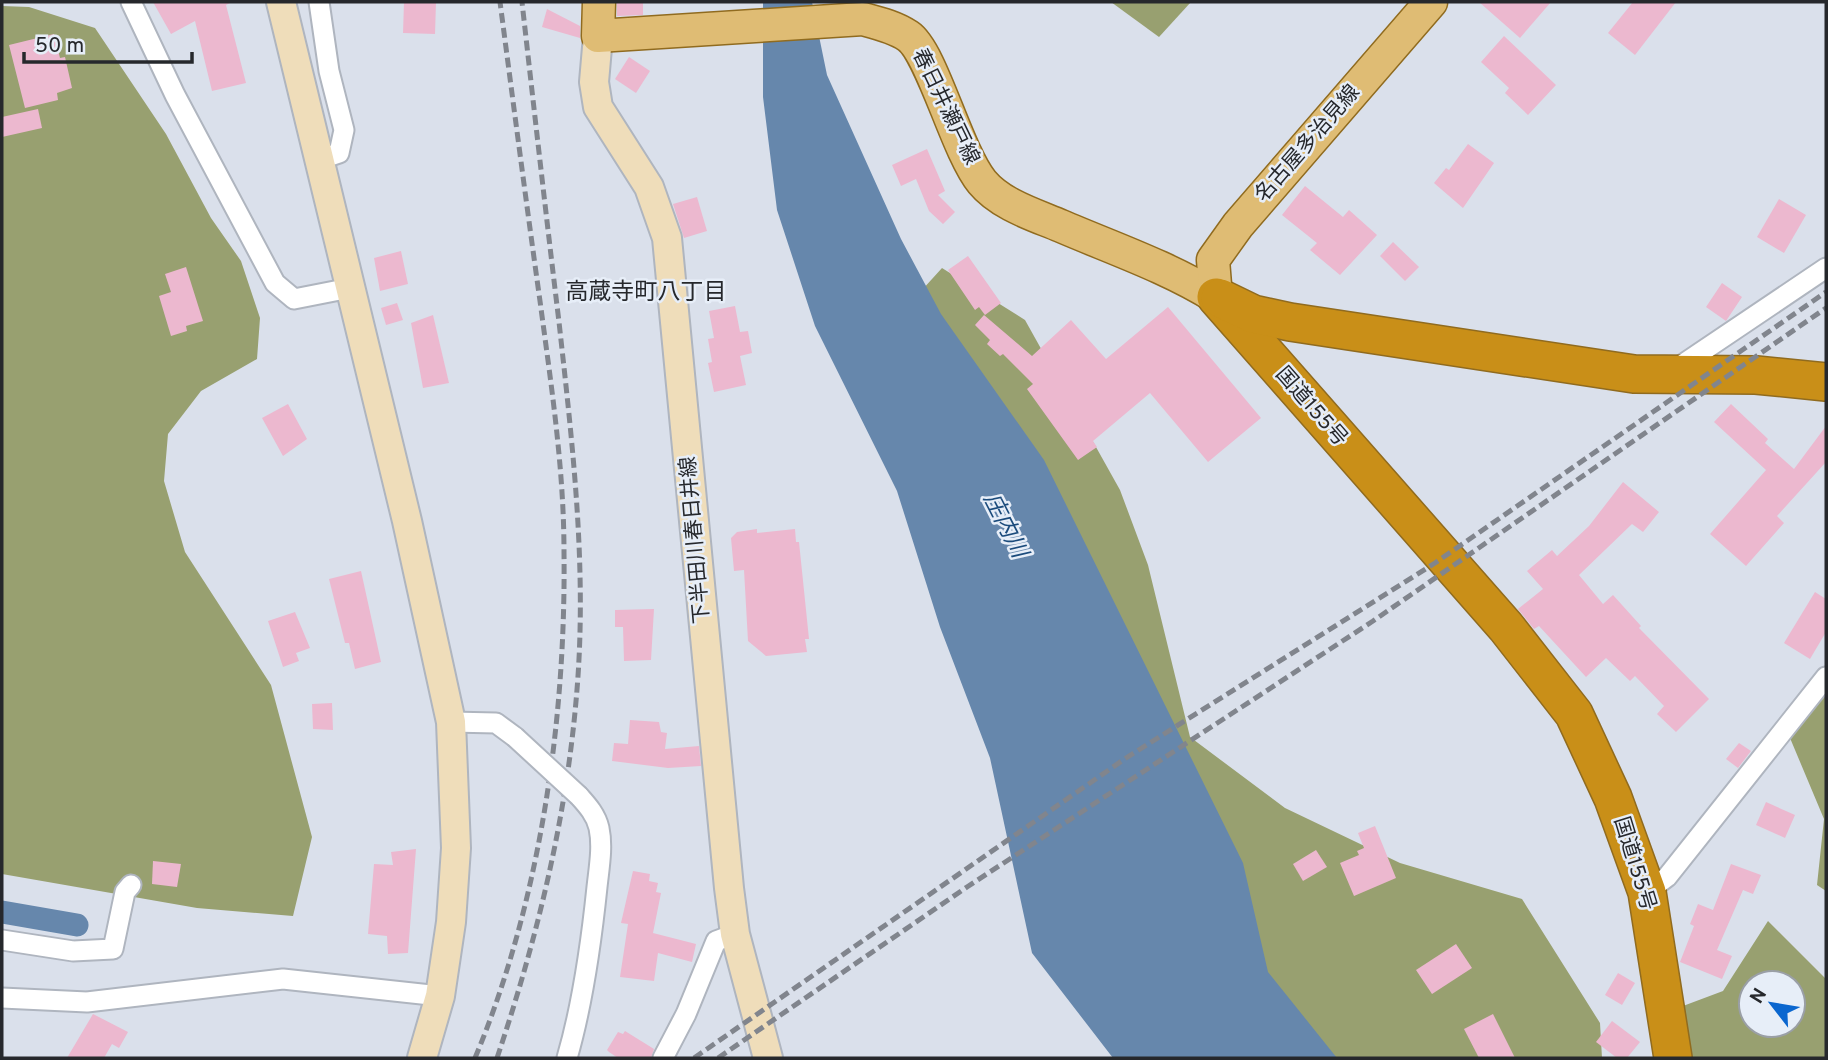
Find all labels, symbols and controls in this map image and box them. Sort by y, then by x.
scale bar [24,21,192,65]
text: 50 m [35,33,84,60]
street label: 春日井瀬戸線 [905,44,985,170]
street label: 名古屋多治見線 [1250,80,1366,208]
district label: 高蔵寺町八丁目 [566,279,727,308]
street label: 国道155号 [1269,362,1353,452]
street label: 下半田川春日井線 [675,455,717,625]
water label: 庄内川 [975,489,1034,566]
street label: 国道155号 [1607,814,1661,914]
north arrow [1737,969,1807,1039]
text: N [1745,984,1773,1008]

